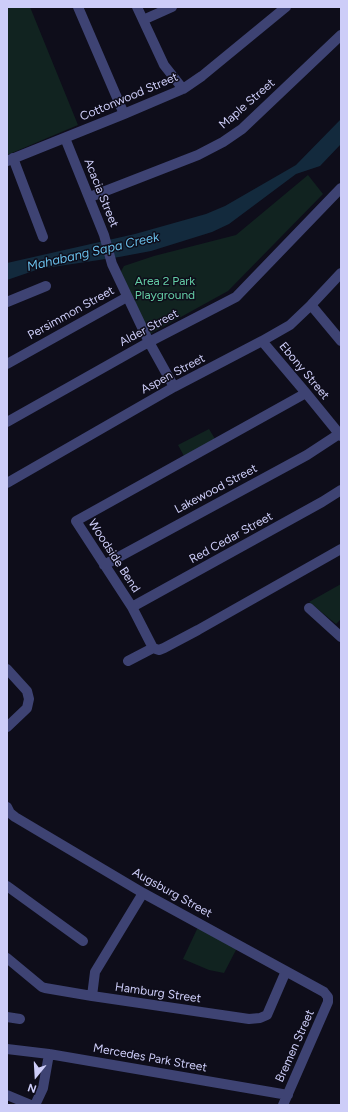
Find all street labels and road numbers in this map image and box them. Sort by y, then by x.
street label: Cottonwood Street [78,70,180,124]
street label: Maple Street [216,76,278,132]
street label: Acacia Street [81,157,121,229]
street label: Persimmon Street [25,283,117,343]
street label: Alder Street [117,306,181,350]
street label: Ebony Street [276,339,332,403]
street label: Aspen Street [138,351,208,397]
street label: Lakewood Street [172,461,260,517]
street label: Red Cedar Street [187,509,275,567]
street label: Woodside Bend [85,517,143,595]
street label: Augsburg Street [130,865,214,921]
street label: Hamburg Street [114,980,202,1006]
street label: Bremen Street [273,1007,317,1085]
street label: Mercedes Park Street [92,1041,208,1075]

